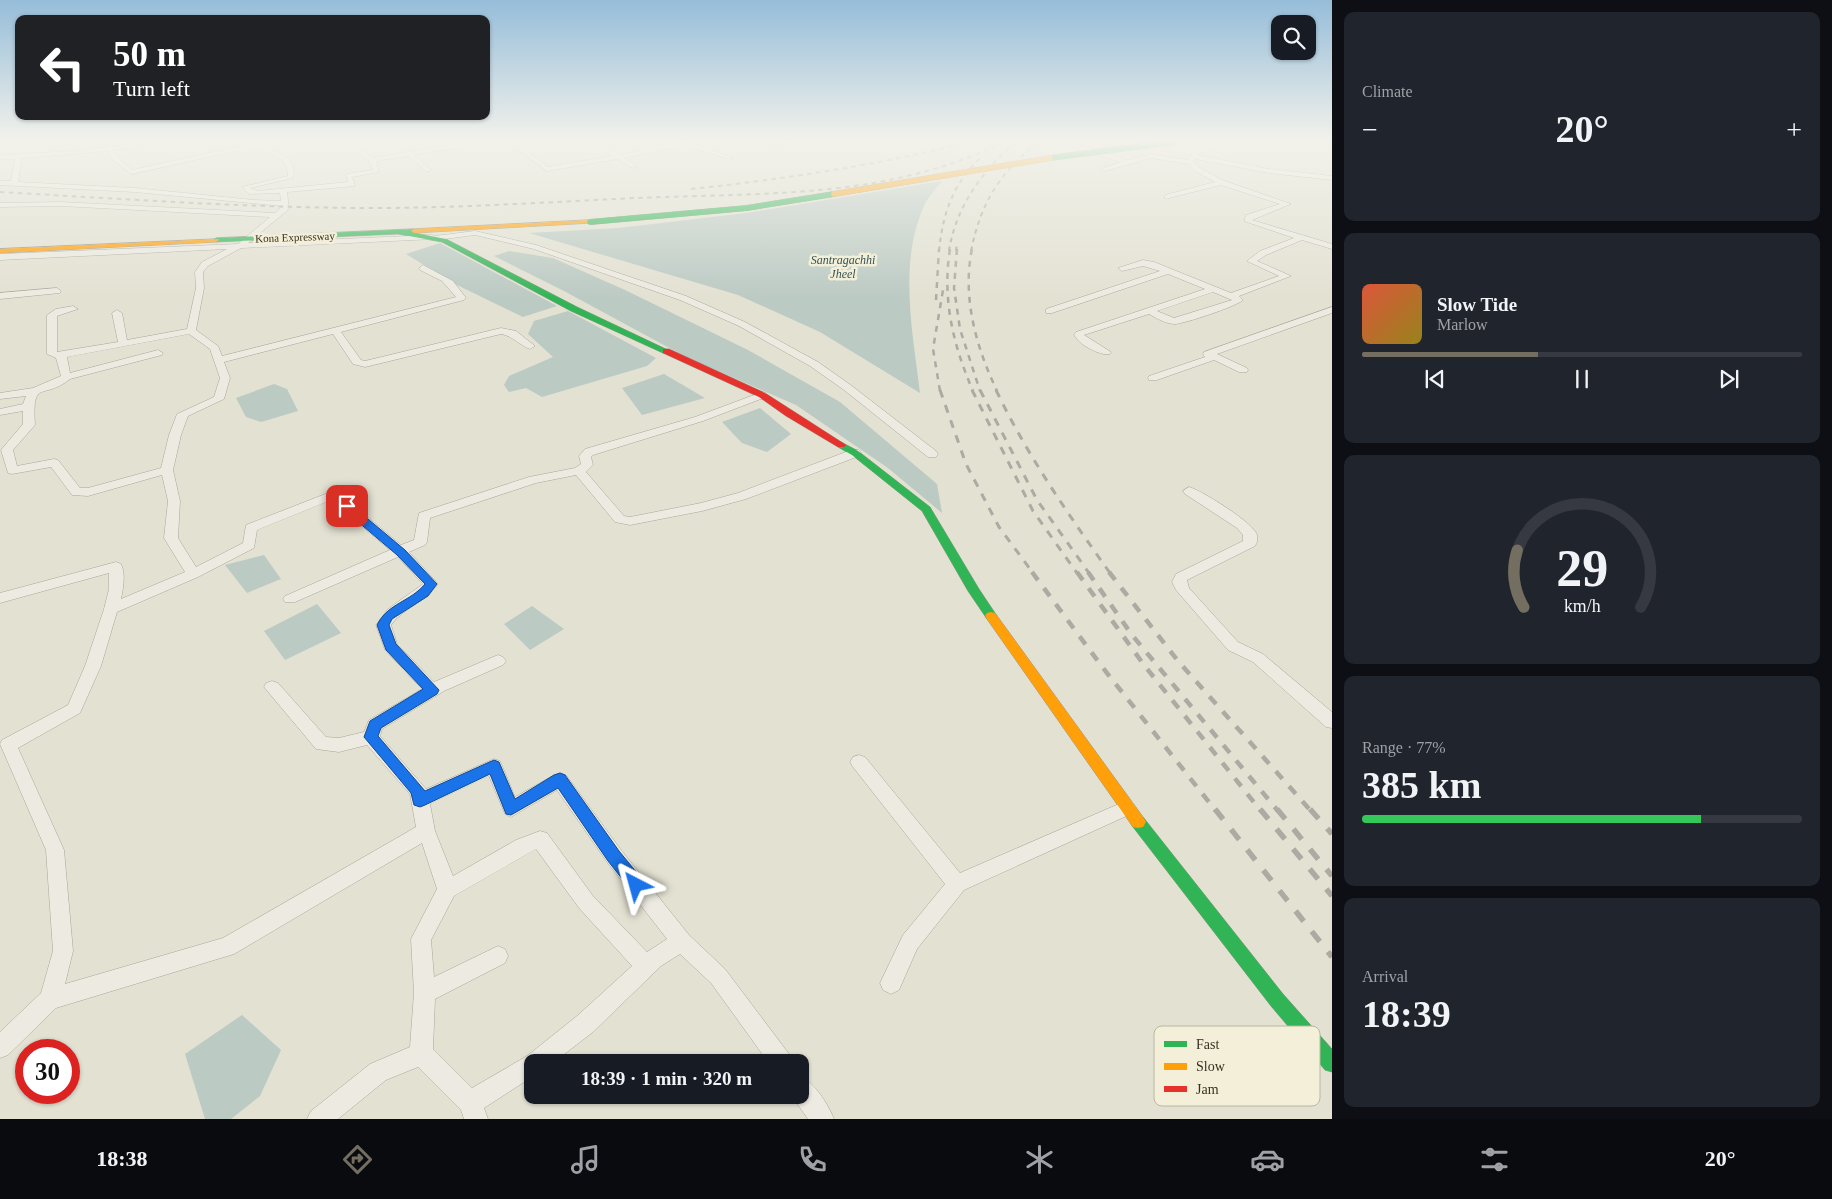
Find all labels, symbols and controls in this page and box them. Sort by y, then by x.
map controls [1271,15,1316,60]
button: search [1271,15,1316,60]
icon: left [30,35,95,100]
text: 50 m [113,35,186,74]
text: Turn left [113,76,190,101]
text: Climate [1362,83,1413,100]
text: 20° [1555,108,1609,150]
text: − [1362,114,1378,145]
text: + [1786,114,1802,145]
street label: Kona Expressway [255,230,336,244]
water label: Santragachhi Jheel [811,253,875,281]
text: Slow Tide [1437,294,1517,315]
text: Marlow [1437,316,1488,333]
icon: previous [1421,365,1449,393]
icon: pause [1568,365,1596,393]
icon: next [1715,365,1743,393]
pin [326,485,368,527]
icon: arrive [333,492,361,520]
text: 29 [1556,540,1608,597]
text: km/h [1564,596,1600,616]
text: Range · 77% [1362,739,1446,756]
text: 385 km [1362,764,1481,806]
position arrow [609,858,661,910]
text: Arrival [1362,968,1408,985]
text: 18:39 [1362,993,1451,1035]
legend [1154,1026,1320,1106]
text: Fast [1196,1037,1219,1052]
speed limit sign: 30 [15,1039,80,1104]
text: Slow [1196,1059,1226,1074]
text: 18:39 · 1 min · 320 m [581,1068,752,1089]
text: Jam [1196,1082,1219,1097]
icon: directions [340,1142,375,1177]
icon: music [568,1142,603,1177]
icon: phone [795,1142,830,1177]
icon: climate [1022,1142,1057,1177]
icon: car [1250,1142,1285,1177]
icon: filters [1477,1142,1512,1177]
text: 18:38 [96,1146,148,1171]
text: 20° [1705,1146,1736,1171]

